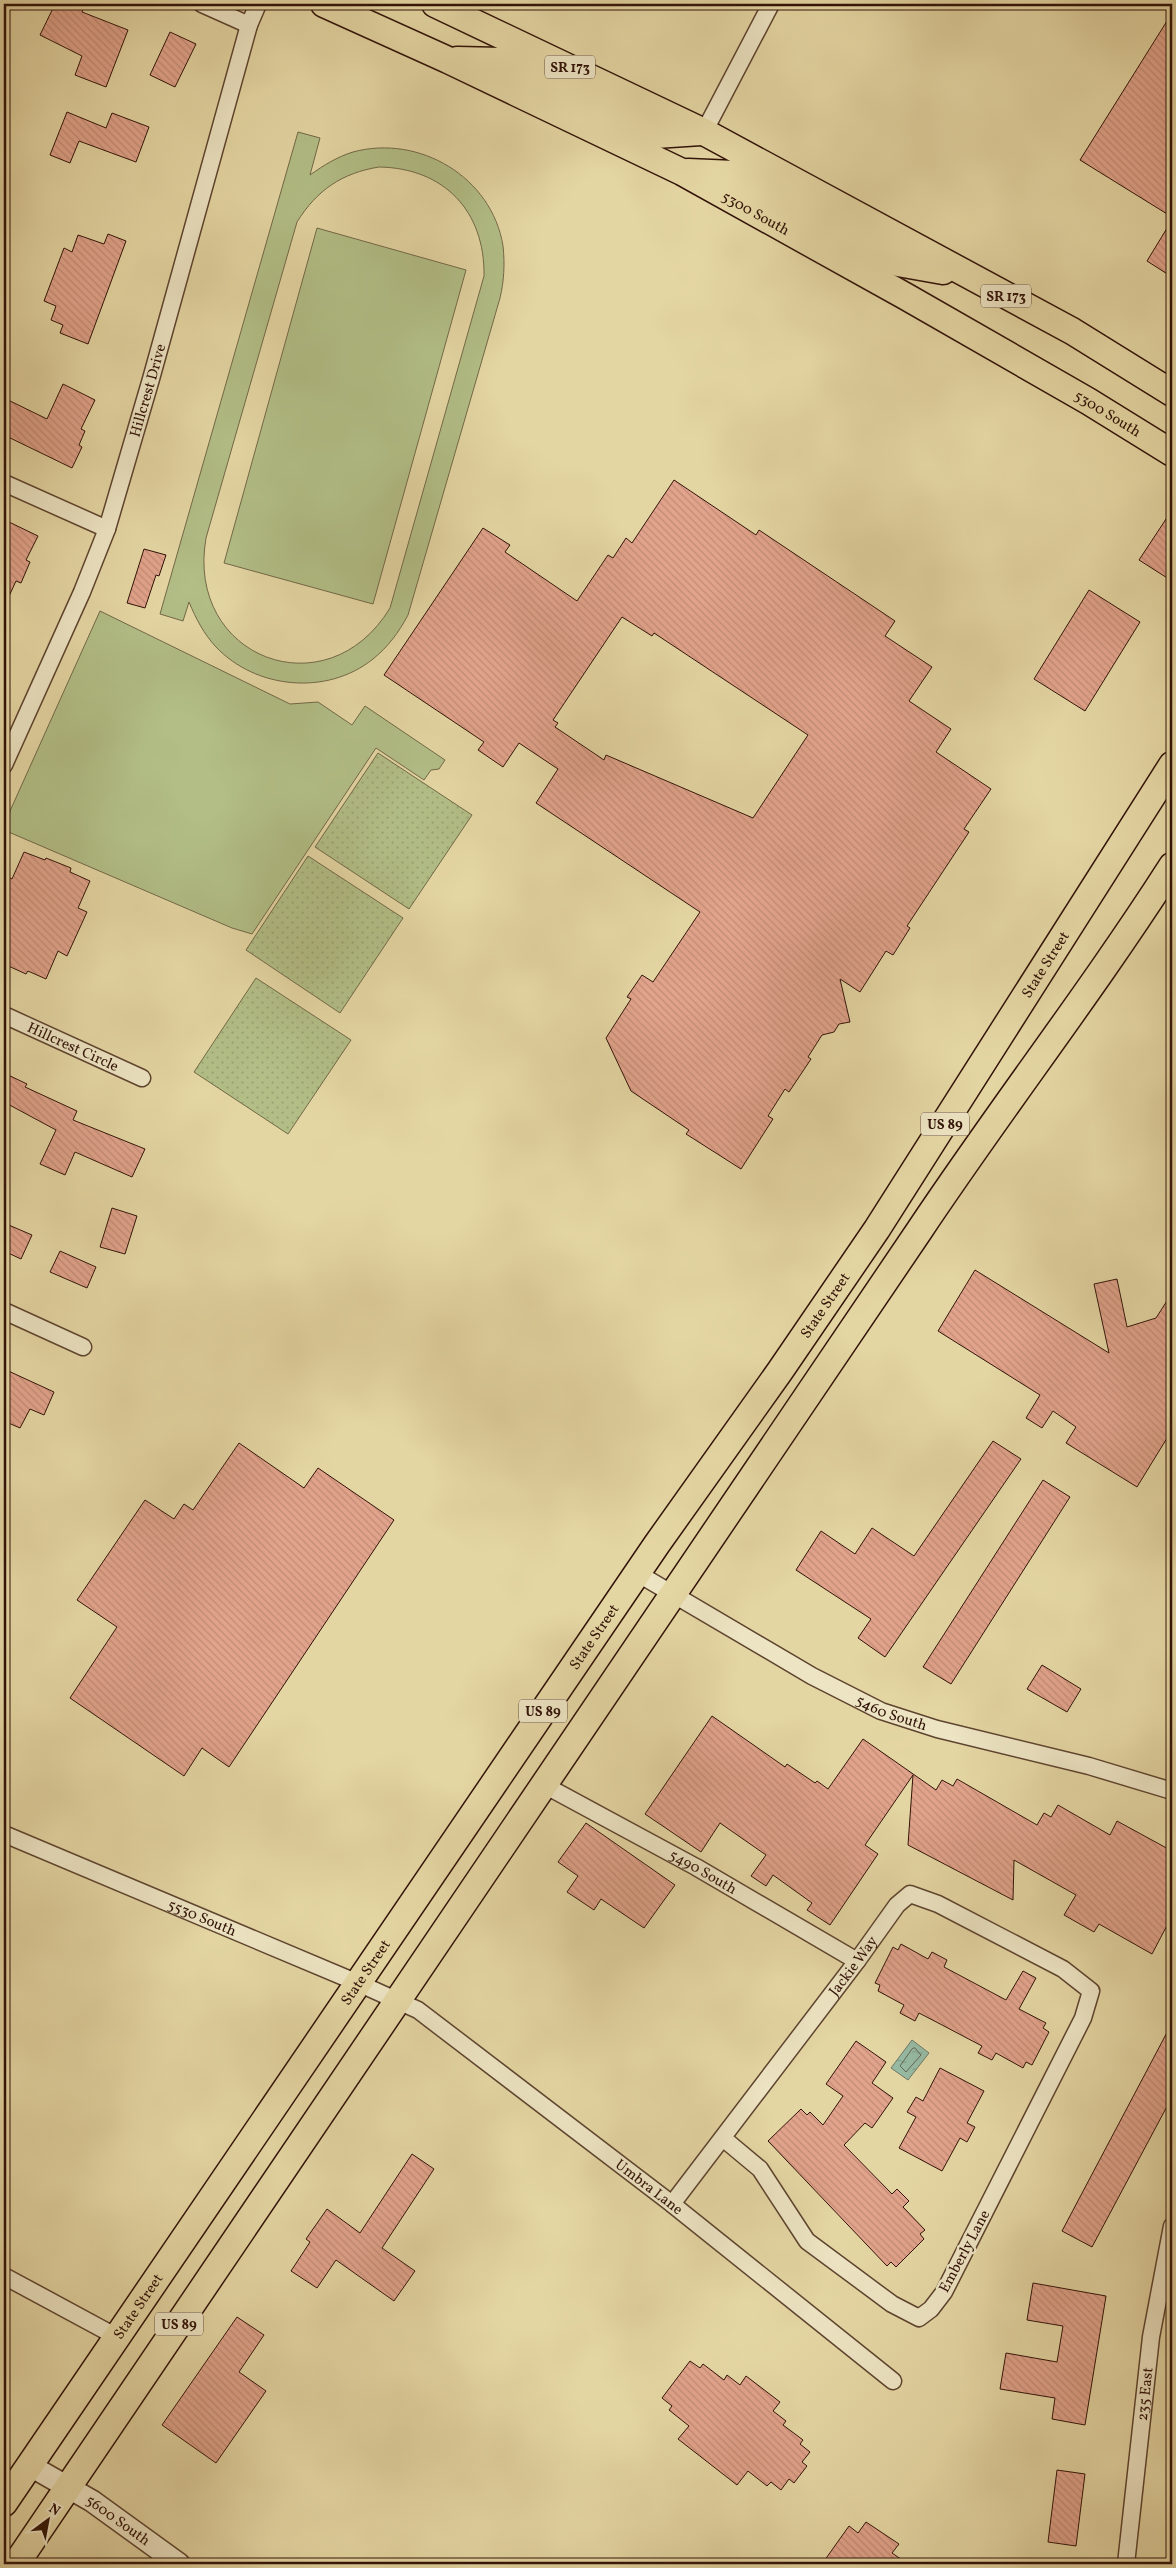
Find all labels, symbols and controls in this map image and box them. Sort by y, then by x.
road number: SR 173 [545,56,595,78]
street label: 5300 South [717,187,793,242]
road number: SR 173 [981,284,1031,308]
street label: Hillcrest Drive [125,342,172,440]
street label: 5300 South [1070,386,1145,443]
street label: State Street [1017,928,1076,1003]
street label: Hillcrest Circle [23,1018,122,1078]
road number: US 89 [921,1112,969,1136]
street label: State Street [796,1269,856,1343]
street label: State Street [565,1601,625,1675]
street label: 5460 South [852,1691,929,1737]
road number: US 89 [519,1700,567,1722]
street label: 5490 South [665,1845,740,1901]
street label: 5530 South [164,1895,239,1943]
street label: Jackie Way [825,1932,883,2001]
street label: State Street [337,1936,396,2010]
street label: Umbra Lane [610,2155,687,2221]
street label: Emberly Lane [935,2207,996,2297]
street label: State Street [109,2270,169,2344]
road number: US 89 [155,2312,203,2336]
street label: 235 East [1133,2366,1160,2422]
street label: 5600 South [82,2491,154,2552]
north arrow [22,2496,72,2546]
text: N [45,2499,63,2521]

